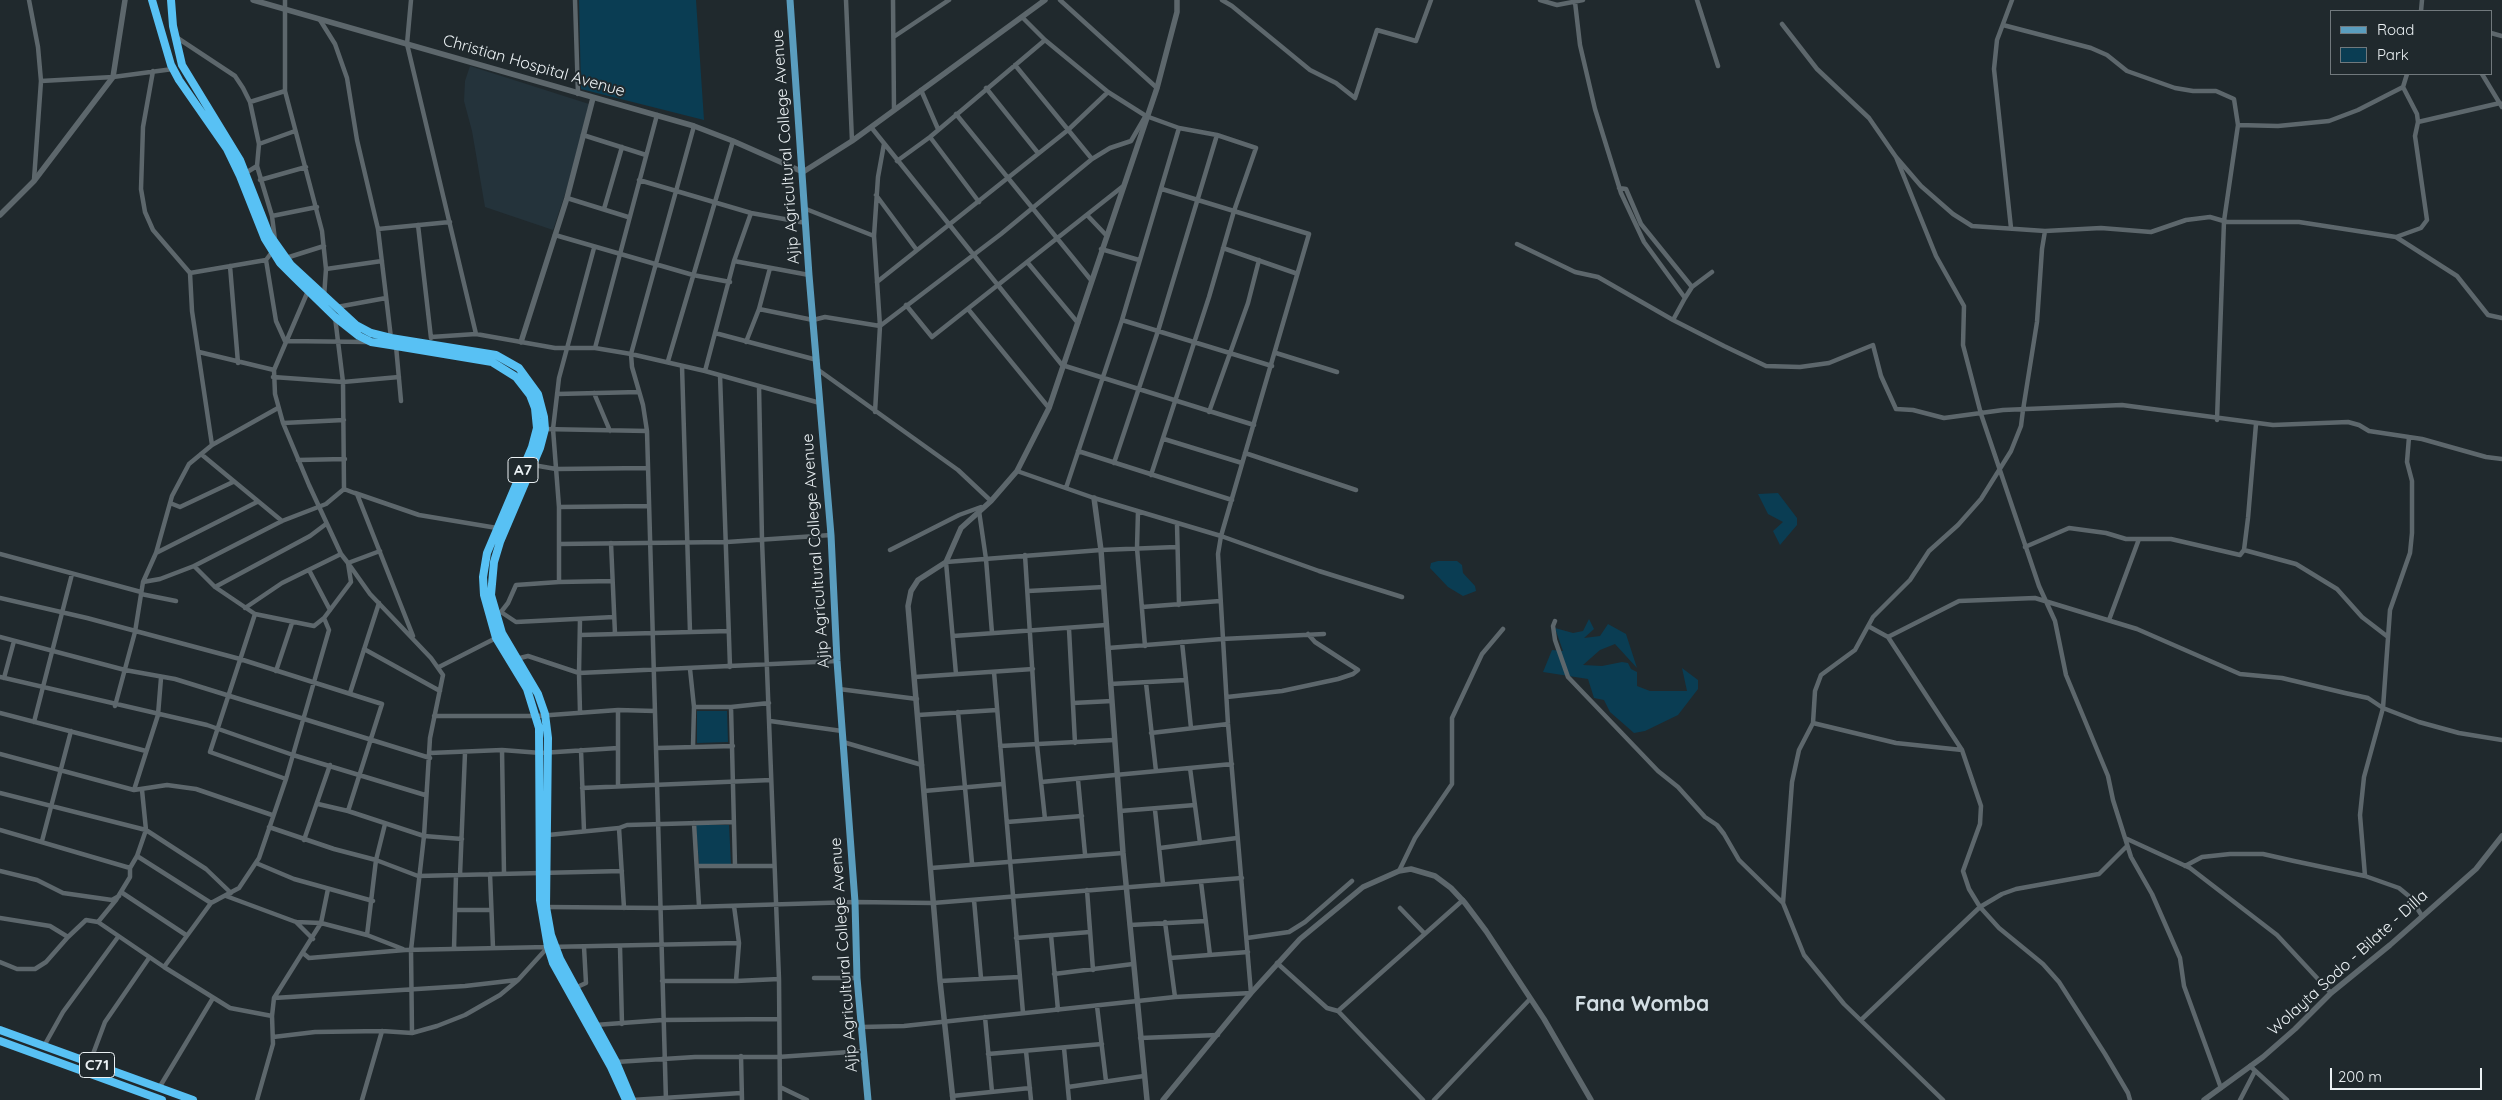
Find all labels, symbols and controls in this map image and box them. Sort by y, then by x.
legend [2330,10,2492,75]
text: Road [2377,20,2414,39]
street label: Ajip Agricultural College Avenue [768,29,804,265]
street label: Christian Hospital Avenue [441,31,627,101]
text: Park [2377,45,2409,64]
street label: Ajip Agricultural College Avenue [798,433,834,669]
road number: A7 [508,458,538,482]
street label: Ajip Agricultural College Avenue [826,837,862,1073]
street label: Wolayta Sodo - Bilate - Dilla [2264,886,2432,1040]
district label: Fana Womba [1575,992,1709,1018]
road number: C71 [80,1052,114,1078]
scale bar [2332,1058,2484,1090]
text: 200 m [2338,1067,2382,1086]

